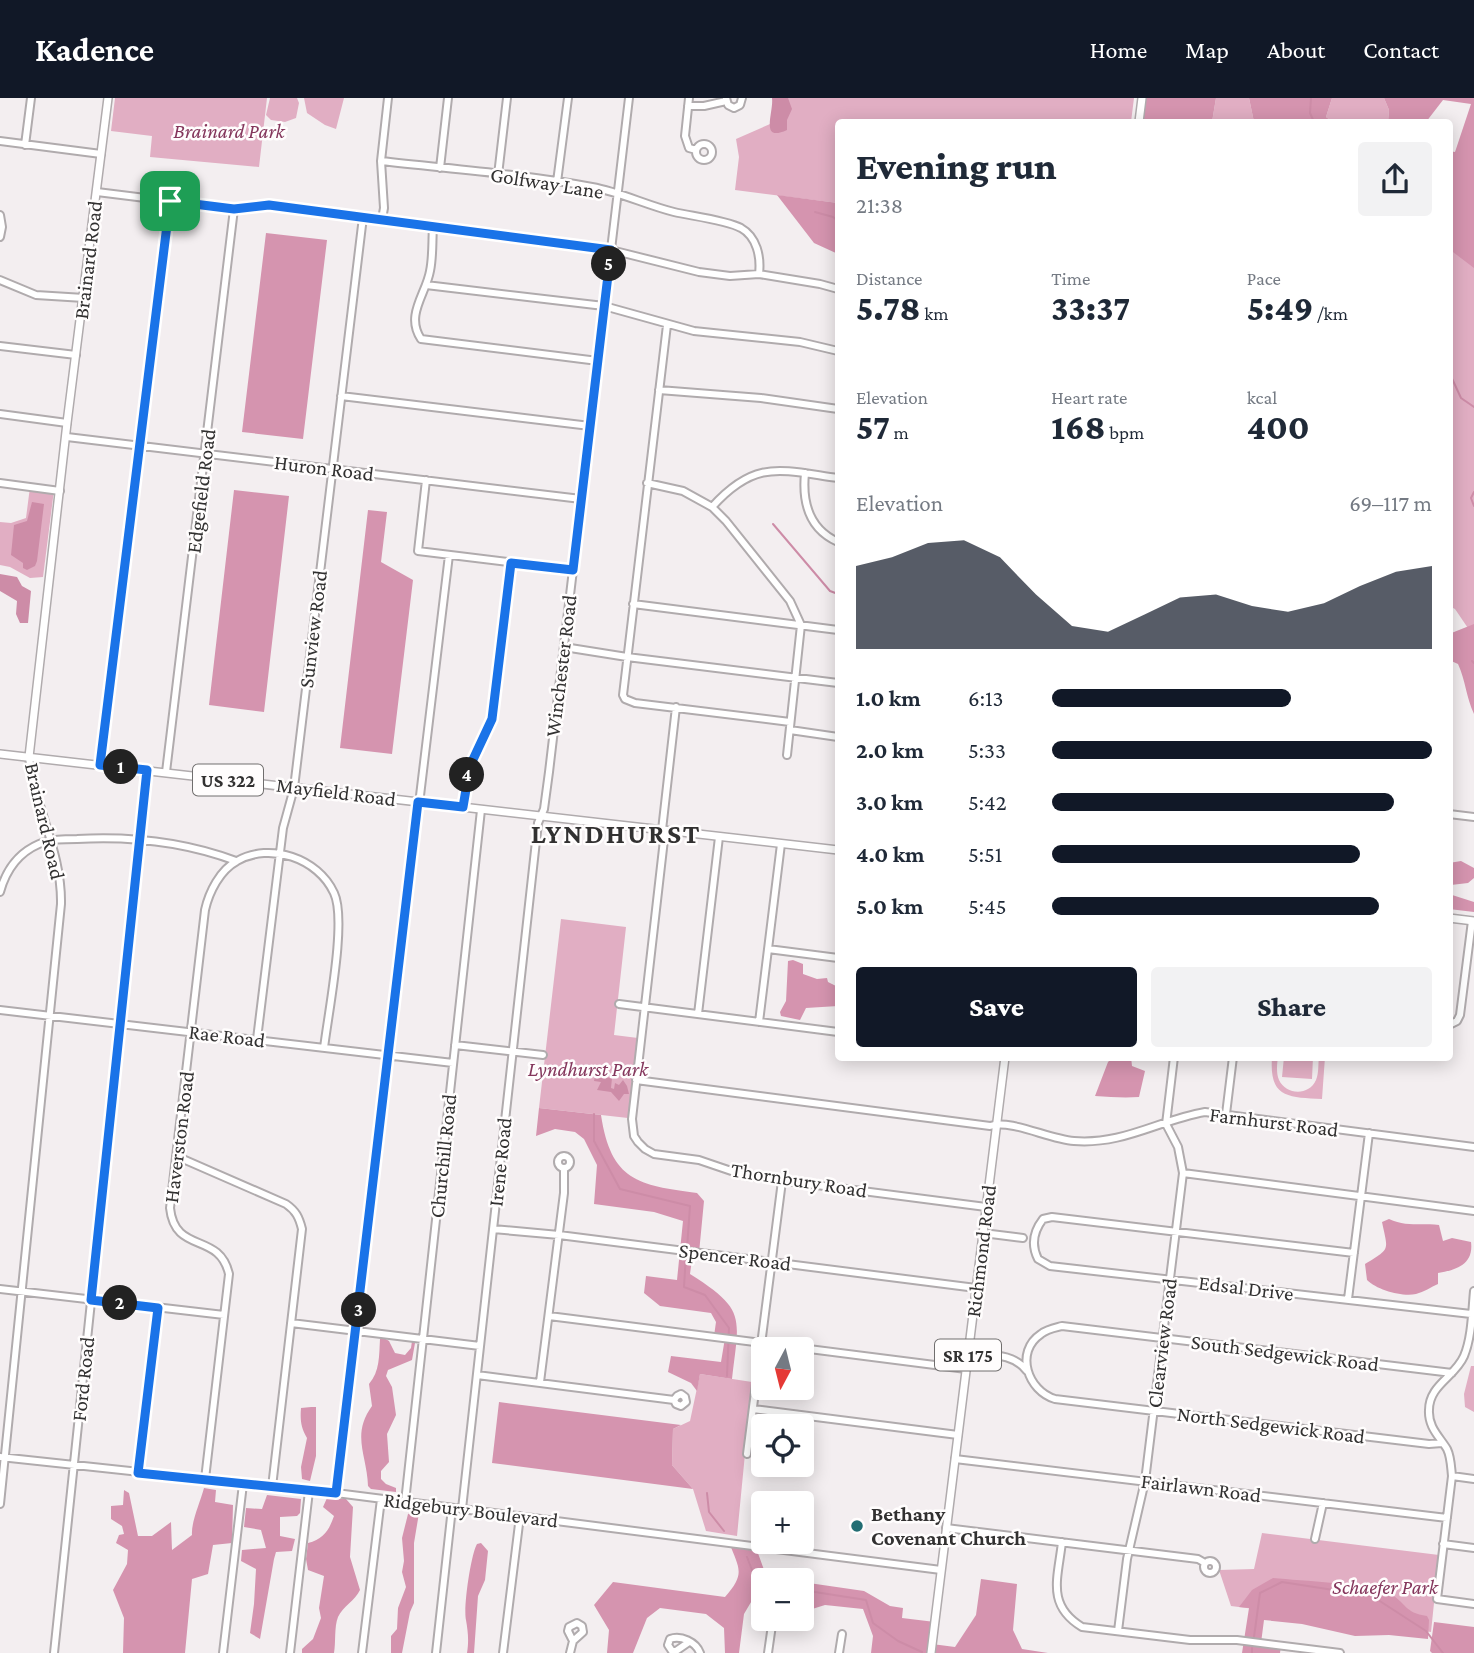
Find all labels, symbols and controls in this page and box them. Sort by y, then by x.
text: Kadence [35,31,154,68]
text: Home [1090,36,1147,63]
text: Map [1185,36,1229,63]
text: About [1267,36,1325,63]
text: Contact [1363,36,1439,63]
park label: Brainard Park [173,119,286,143]
button: share [1358,142,1432,216]
text: Evening run [856,145,1057,187]
street label: Golfway Lane [489,162,605,204]
pin [140,171,200,231]
icon: arrive [151,182,189,220]
text: 21:38 [856,192,903,218]
street label: Brainard Road [69,199,107,321]
pin: 5 [592,246,626,282]
text: 5 [604,253,613,274]
text: Distance [856,268,922,289]
text: Time [1051,268,1090,289]
text: Pace [1247,268,1281,289]
text: 5.78 [856,289,921,328]
text: 33:37 [1051,289,1130,328]
text: 5:49 [1247,289,1313,328]
text: km [921,303,949,324]
text: /km [1313,303,1348,324]
text: Elevation [856,387,928,408]
text: Heart rate [1051,387,1127,408]
text: kcal [1247,387,1277,408]
text: 57 [856,408,890,447]
text: 168 [1051,408,1106,447]
text: 400 [1247,408,1310,447]
text: m [890,422,909,443]
text: bpm [1106,422,1144,443]
street label: Edgefield Road [181,427,221,555]
street label: Huron Road [273,450,375,486]
text: Elevation [856,490,943,516]
text: 69–117 m [1349,490,1432,516]
street label: Sunview Road [294,569,332,689]
street label: Winchester Road [540,594,582,738]
text: 1.0 km [856,685,921,711]
text: 6:13 [968,685,1004,711]
text: 2.0 km [856,737,924,763]
text: 5:33 [968,737,1006,763]
pin: 1 [104,750,138,784]
text: 1 [117,756,124,777]
pin: 4 [449,758,484,792]
street label: Brainard Road [20,760,70,882]
road number: US 322 [193,764,263,796]
text: 4 [461,764,472,785]
street label: Mayfield Road [275,773,397,811]
text: 3.0 km [856,789,923,815]
text: 5:42 [968,789,1007,815]
district label: LYNDHURST [531,818,701,849]
text: 4.0 km [856,841,925,867]
text: 5:51 [968,841,1002,867]
text: 5.0 km [856,893,923,919]
text: 5:45 [968,893,1007,919]
button: Save [856,967,1137,1047]
button: Share [1151,967,1432,1047]
street label: Rae Road [187,1019,267,1053]
park label: Lyndhurst Park [528,1057,649,1081]
street label: Haverston Road [159,1070,199,1204]
street label: Churchill Road [425,1093,461,1219]
street label: Farnhurst Road [1208,1102,1340,1142]
street label: Irene Road [483,1116,517,1208]
street label: Thornbury Road [729,1157,869,1203]
street label: Richmond Road [961,1183,1001,1319]
street label: Spencer Road [677,1238,793,1276]
street label: Edsal Drive [1197,1270,1295,1306]
street label: Clearview Road [1142,1277,1182,1409]
pin: 2 [102,1286,138,1320]
text: 2 [115,1292,124,1313]
pin: 3 [342,1292,376,1328]
text: 3 [354,1299,363,1320]
street label: South Sedgewick Road [1190,1330,1380,1376]
street label: Ford Road [67,1336,99,1422]
north arrow [751,1337,814,1400]
map controls [751,1337,814,1631]
road number: SR 175 [935,1340,1001,1371]
street label: North Sedgewick Road [1176,1402,1366,1448]
button: locate [751,1414,814,1477]
street label: Fairlawn Road [1140,1469,1262,1507]
street label: Ridgebury Boulevard [382,1487,560,1533]
button: + [751,1491,814,1554]
place label: Bethany Covenant Church [871,1502,1026,1550]
marker: Bethany Covenant Church [849,1518,865,1534]
button: − [751,1568,814,1631]
park label: Schaefer Park [1332,1575,1439,1599]

